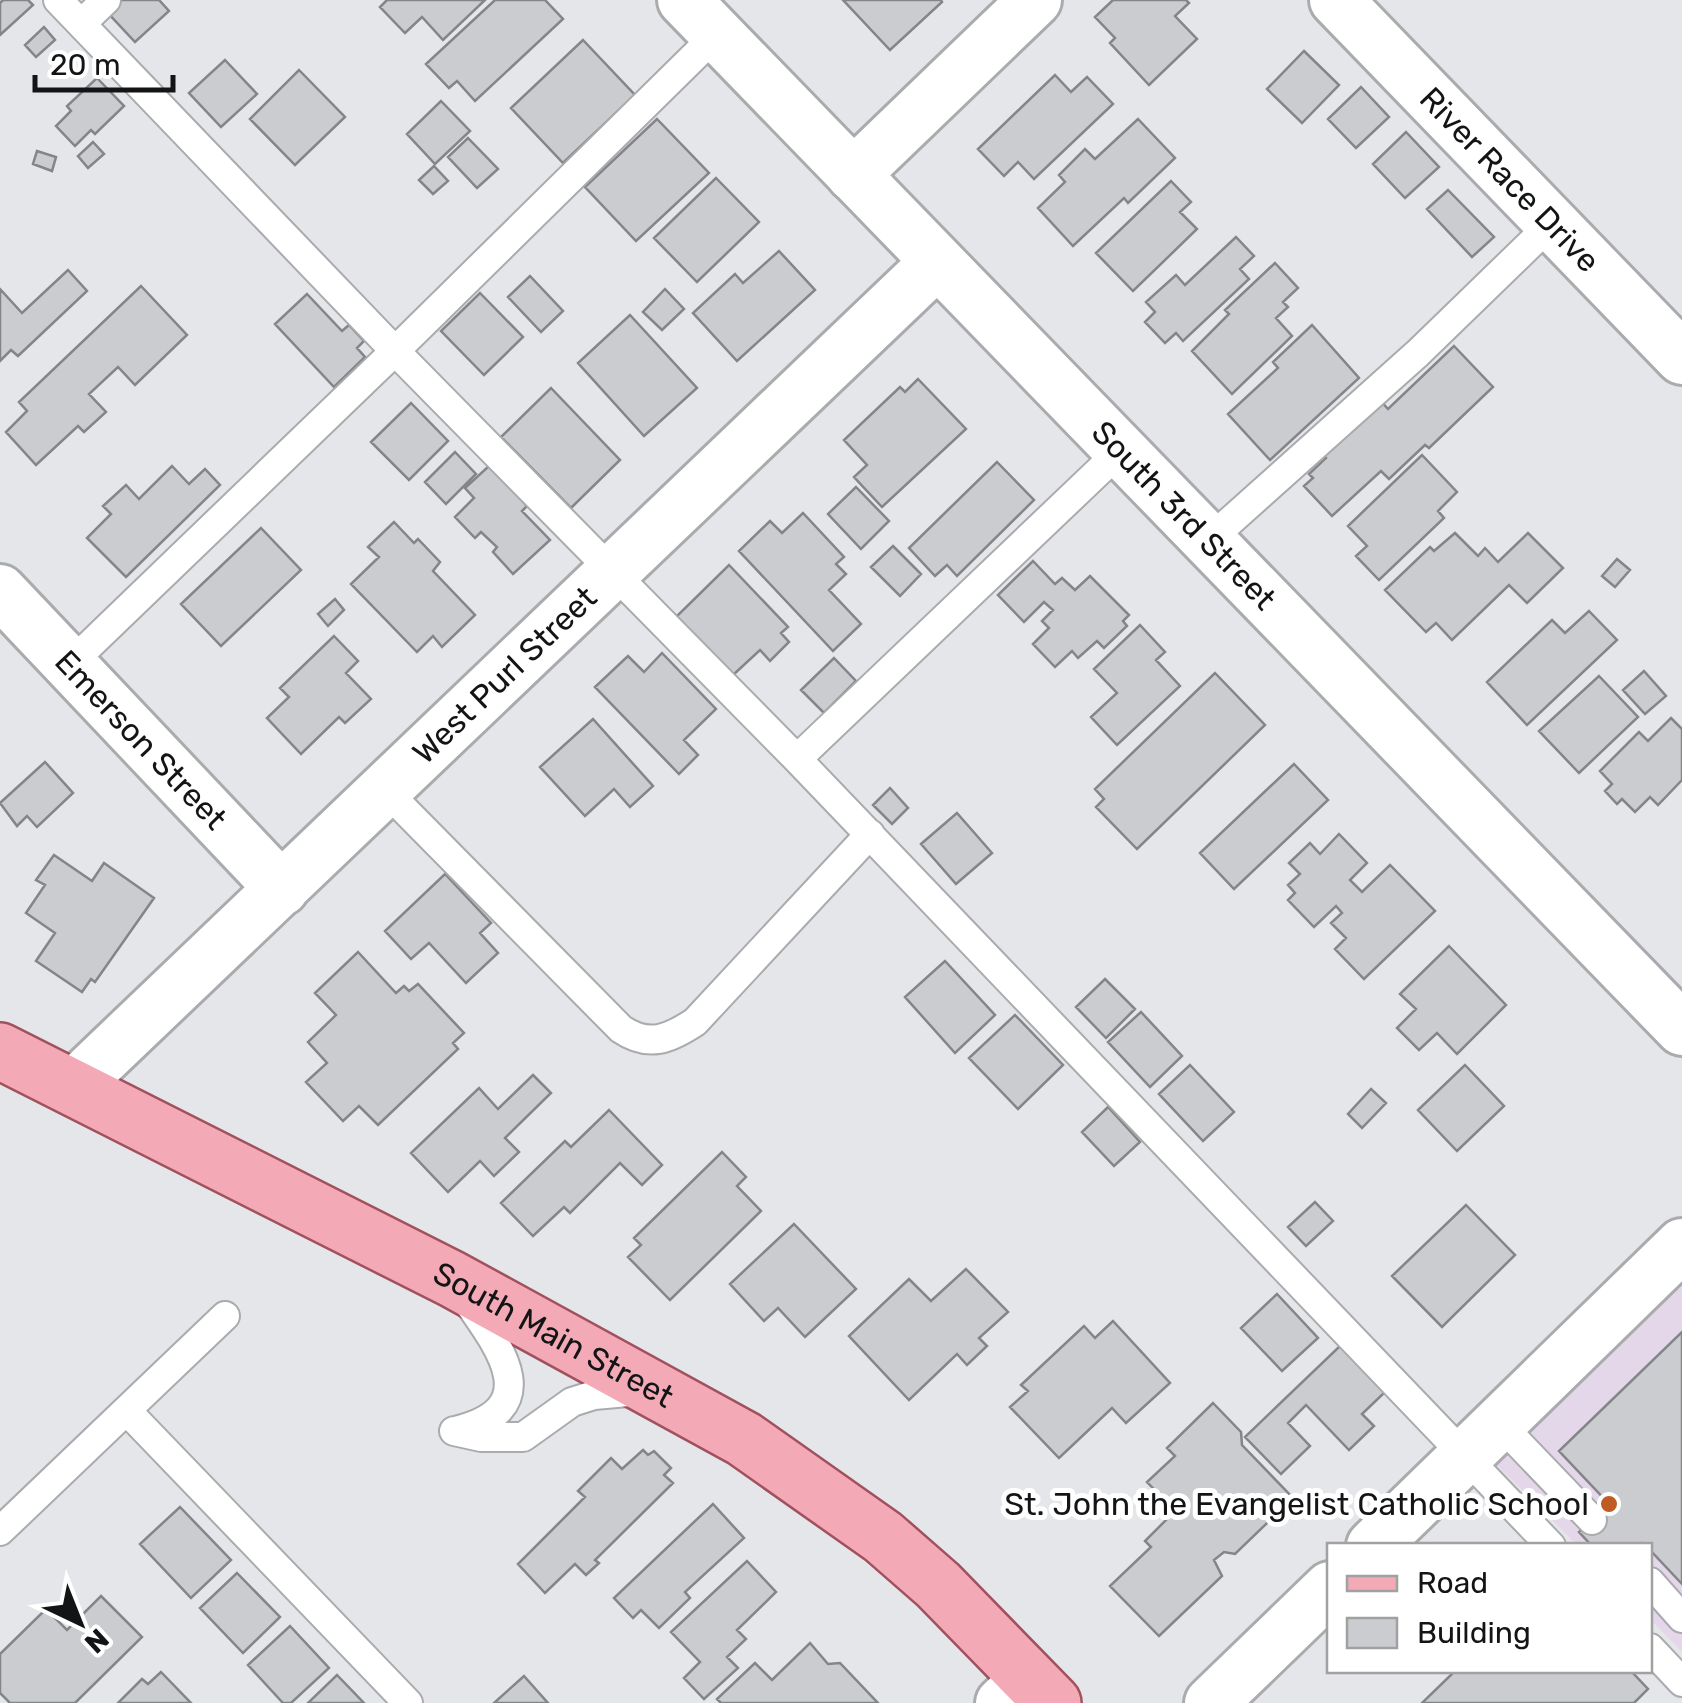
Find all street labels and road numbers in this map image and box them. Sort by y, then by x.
street label: River Race Drive [1412,79,1608,280]
street label: South 3rd Street [1084,413,1284,618]
street label: West Purl Street [405,578,604,772]
street label: Emerson Street [47,642,235,837]
street label: South Main Street [427,1254,680,1416]

